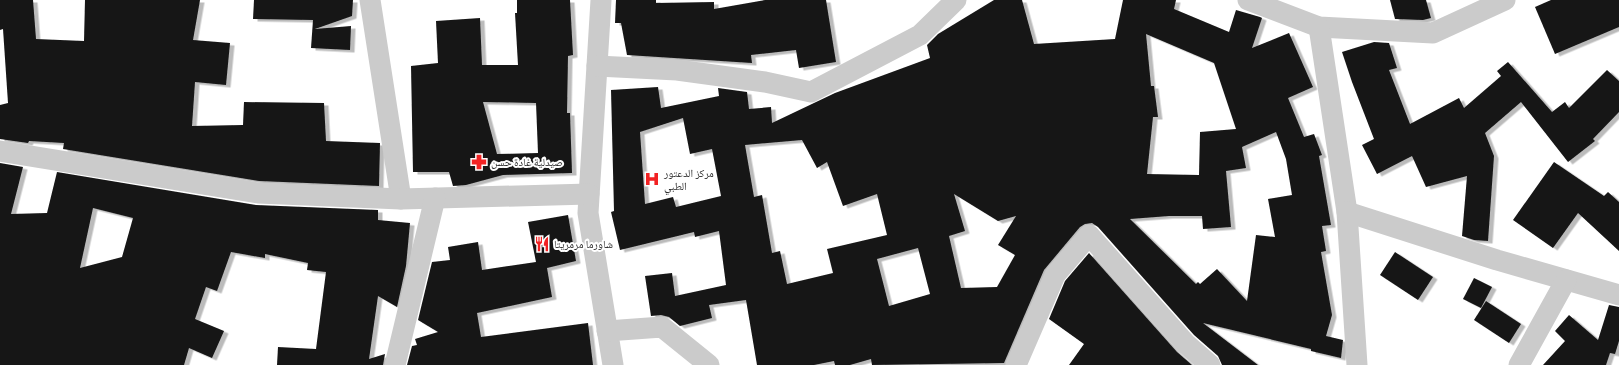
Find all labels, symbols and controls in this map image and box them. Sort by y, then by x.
pharmacy icon: صيدلية غادة حسن [470,153,488,171]
place label: صيدلية غادة حسن [491,155,563,169]
place label: مركز الدعتور الطبي [663,166,714,195]
hospital icon: مركز الدعتور الطبي [643,170,661,188]
restaurant icon: شاورما مرمريتا [533,235,551,253]
place label: شاورما مرمريتا [554,237,613,251]

